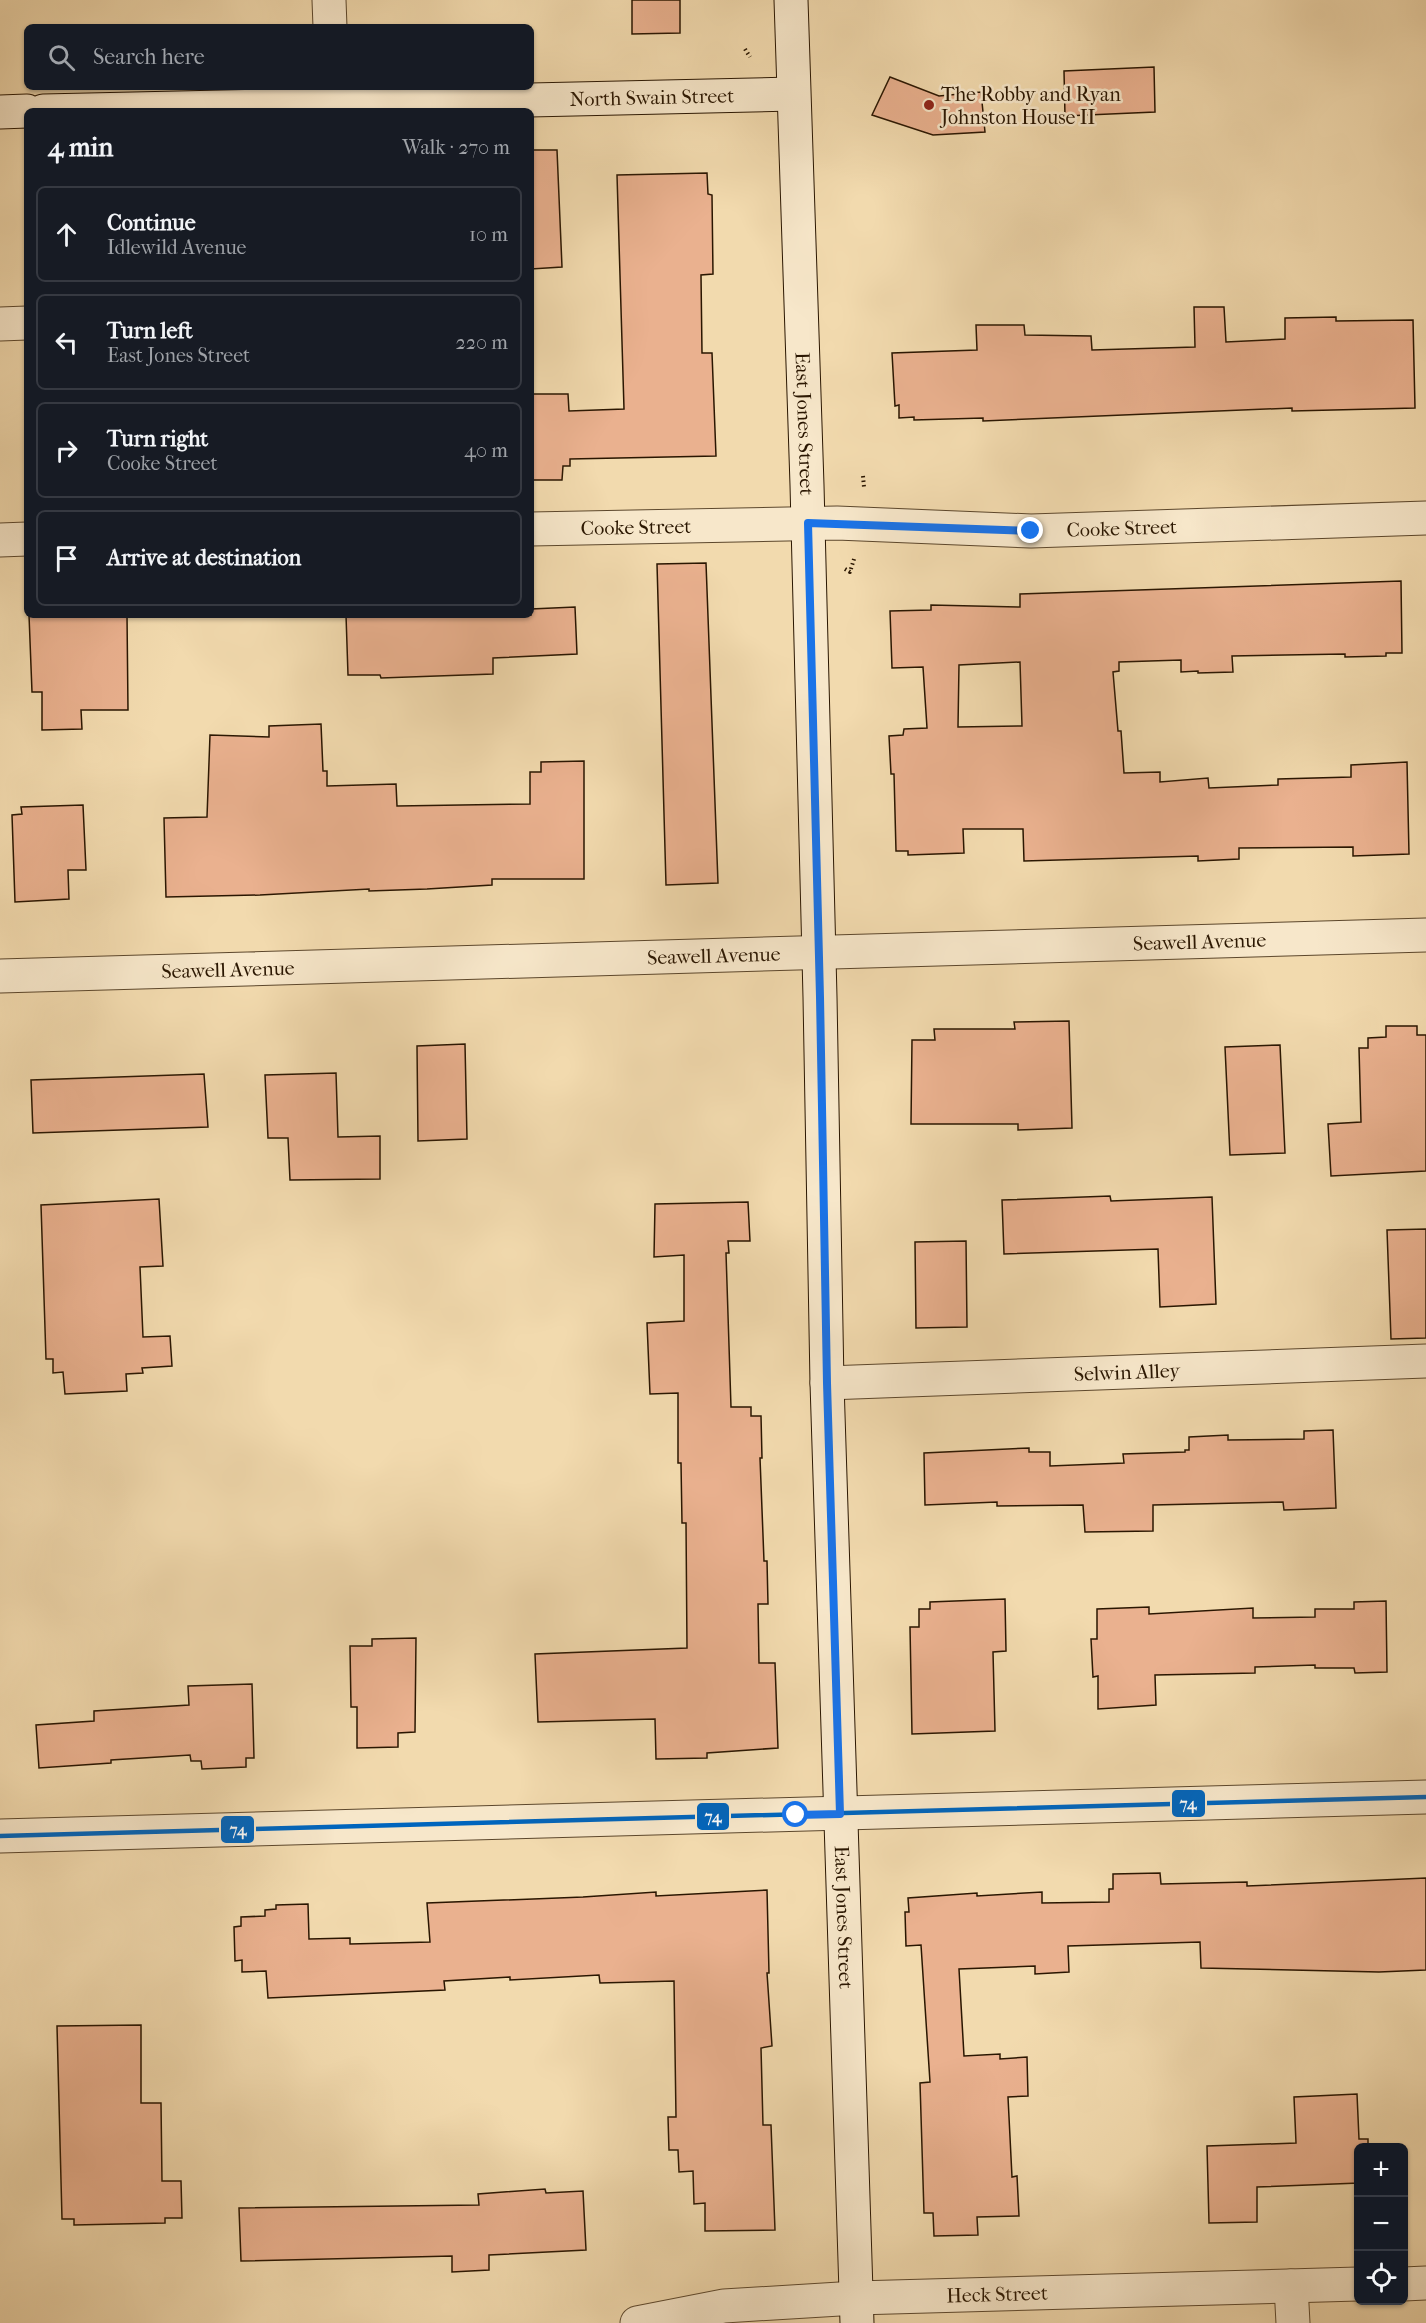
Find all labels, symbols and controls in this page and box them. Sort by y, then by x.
search box [24,24,534,90]
icon: search [45,41,78,74]
text: Search here [93,44,205,70]
place label: The Robby and Ryan Johnston House II [939,83,1121,129]
street label: North Swain Street [569,84,734,111]
marker: The Robby and Ryan Johnston House II [922,98,936,112]
text: 4 min [48,132,113,163]
text: Walk · 270 m [402,136,510,159]
text: Continue [107,210,196,236]
icon: ahead [50,218,83,251]
text: 10 m [469,223,508,246]
text: Idlewild Avenue [107,236,247,259]
text: Turn left [107,318,193,344]
icon: left [50,326,83,359]
text: 220 m [455,331,508,354]
text: East Jones Street [107,344,250,367]
street label: East Jones Street [791,352,819,496]
text: Turn right [107,426,208,452]
icon: right [50,434,83,467]
text: 40 m [464,439,508,462]
text: Cooke Street [107,452,218,475]
street label: Cooke Street [580,514,692,540]
street label: Cooke Street [1066,515,1177,541]
route end [1017,517,1043,543]
icon: arrive [50,542,83,575]
text: Arrive at destination [107,545,301,571]
street label: Seawell Avenue [1133,928,1267,955]
street label: Seawell Avenue [647,942,781,969]
street label: Seawell Avenue [161,956,295,983]
street label: Selwin Alley [1073,1358,1182,1385]
line badge: 74 [1171,1789,1206,1818]
text: 74 [1179,1794,1198,1814]
route start [782,1801,808,1827]
line badge: 74 [696,1802,730,1831]
text: 74 [704,1807,723,1827]
line badge: 74 [220,1815,255,1844]
text: 74 [229,1820,248,1840]
street label: East Jones Street [830,1845,858,1989]
map controls [1354,2143,1408,2305]
button: + [1354,2143,1408,2197]
button: − [1354,2197,1408,2251]
button: locate [1354,2251,1408,2305]
street label: Heck Street [946,2281,1048,2307]

